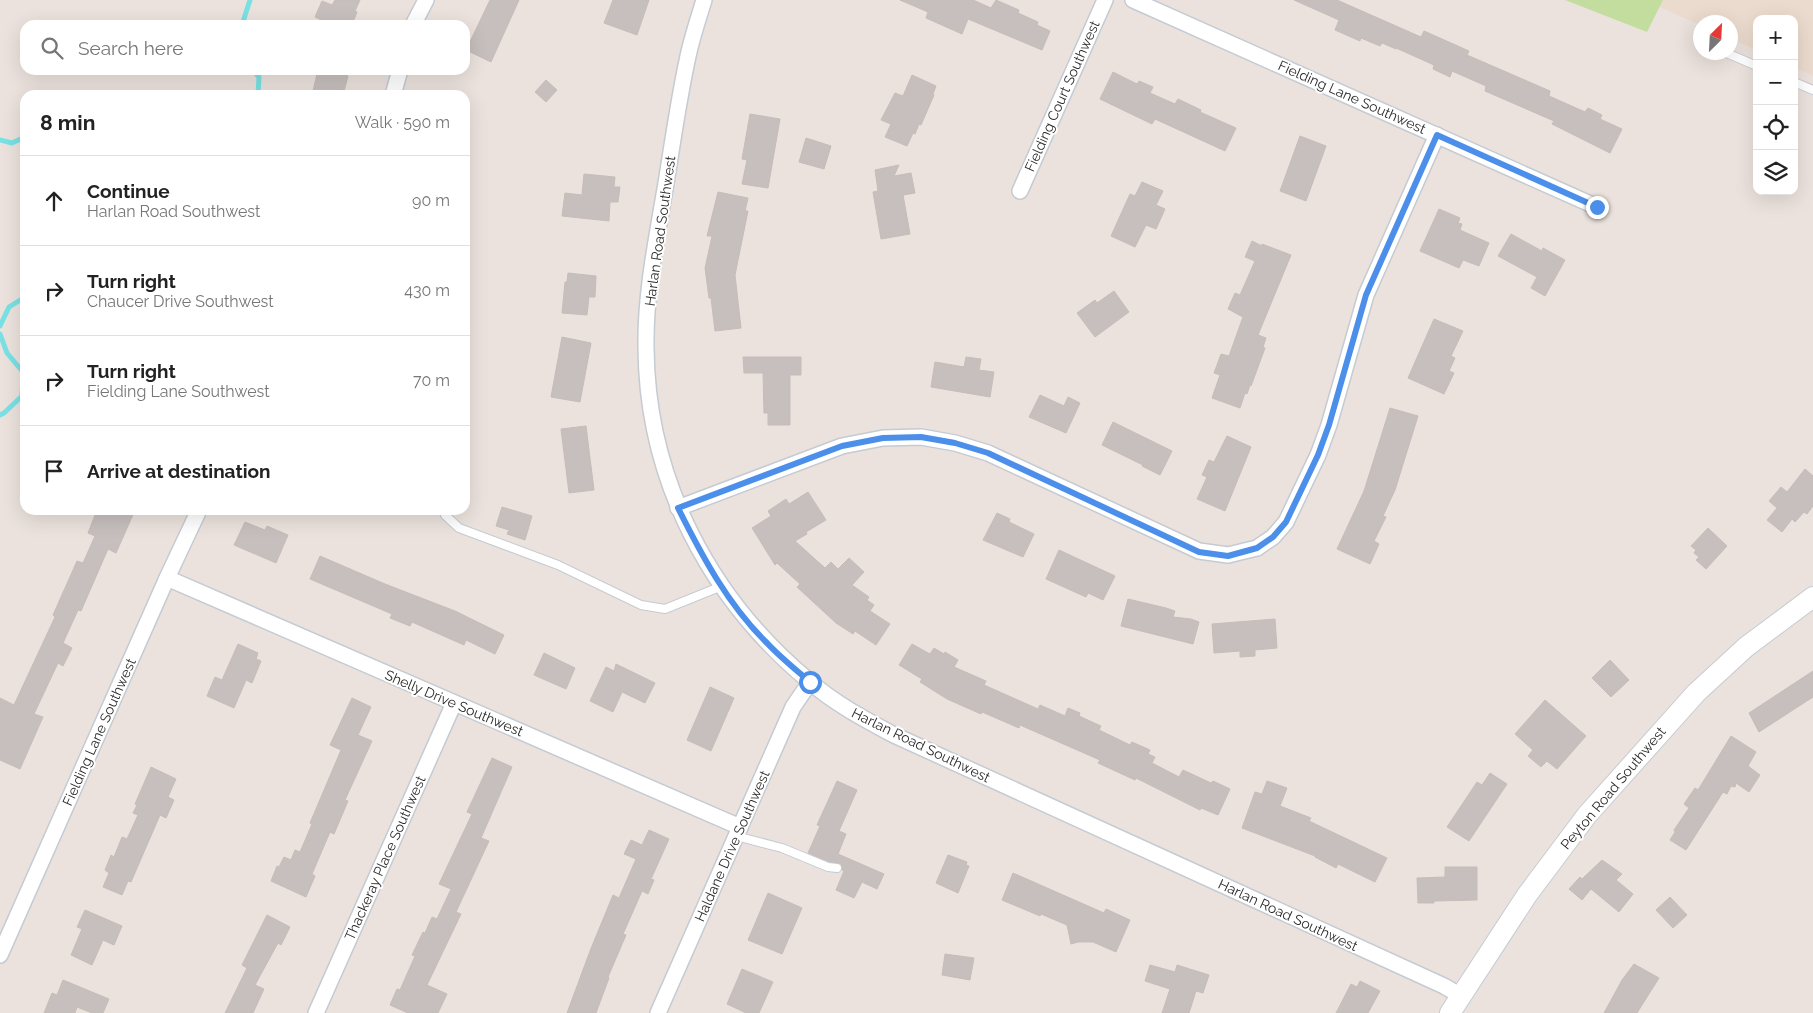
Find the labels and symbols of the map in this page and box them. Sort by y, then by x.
north arrow [1693,15,1738,60]
street label: Fielding Court Southwest [1021,18,1103,174]
street label: Fielding Lane Southwest [1276,57,1429,137]
street label: Harlan Road Southwest [642,154,679,307]
route end [1586,196,1609,219]
street label: Fielding Lane Southwest [59,655,139,808]
street label: Shelly Drive Southwest [382,667,526,740]
route start [799,671,822,694]
street label: Harlan Road Southwest [849,705,993,786]
street label: Peyton Road Southwest [1557,723,1669,852]
street label: Haldane Drive Southwest [691,768,773,924]
street label: Thackeray Place Southwest [341,773,429,943]
street label: Harlan Road Southwest [1216,876,1360,954]

